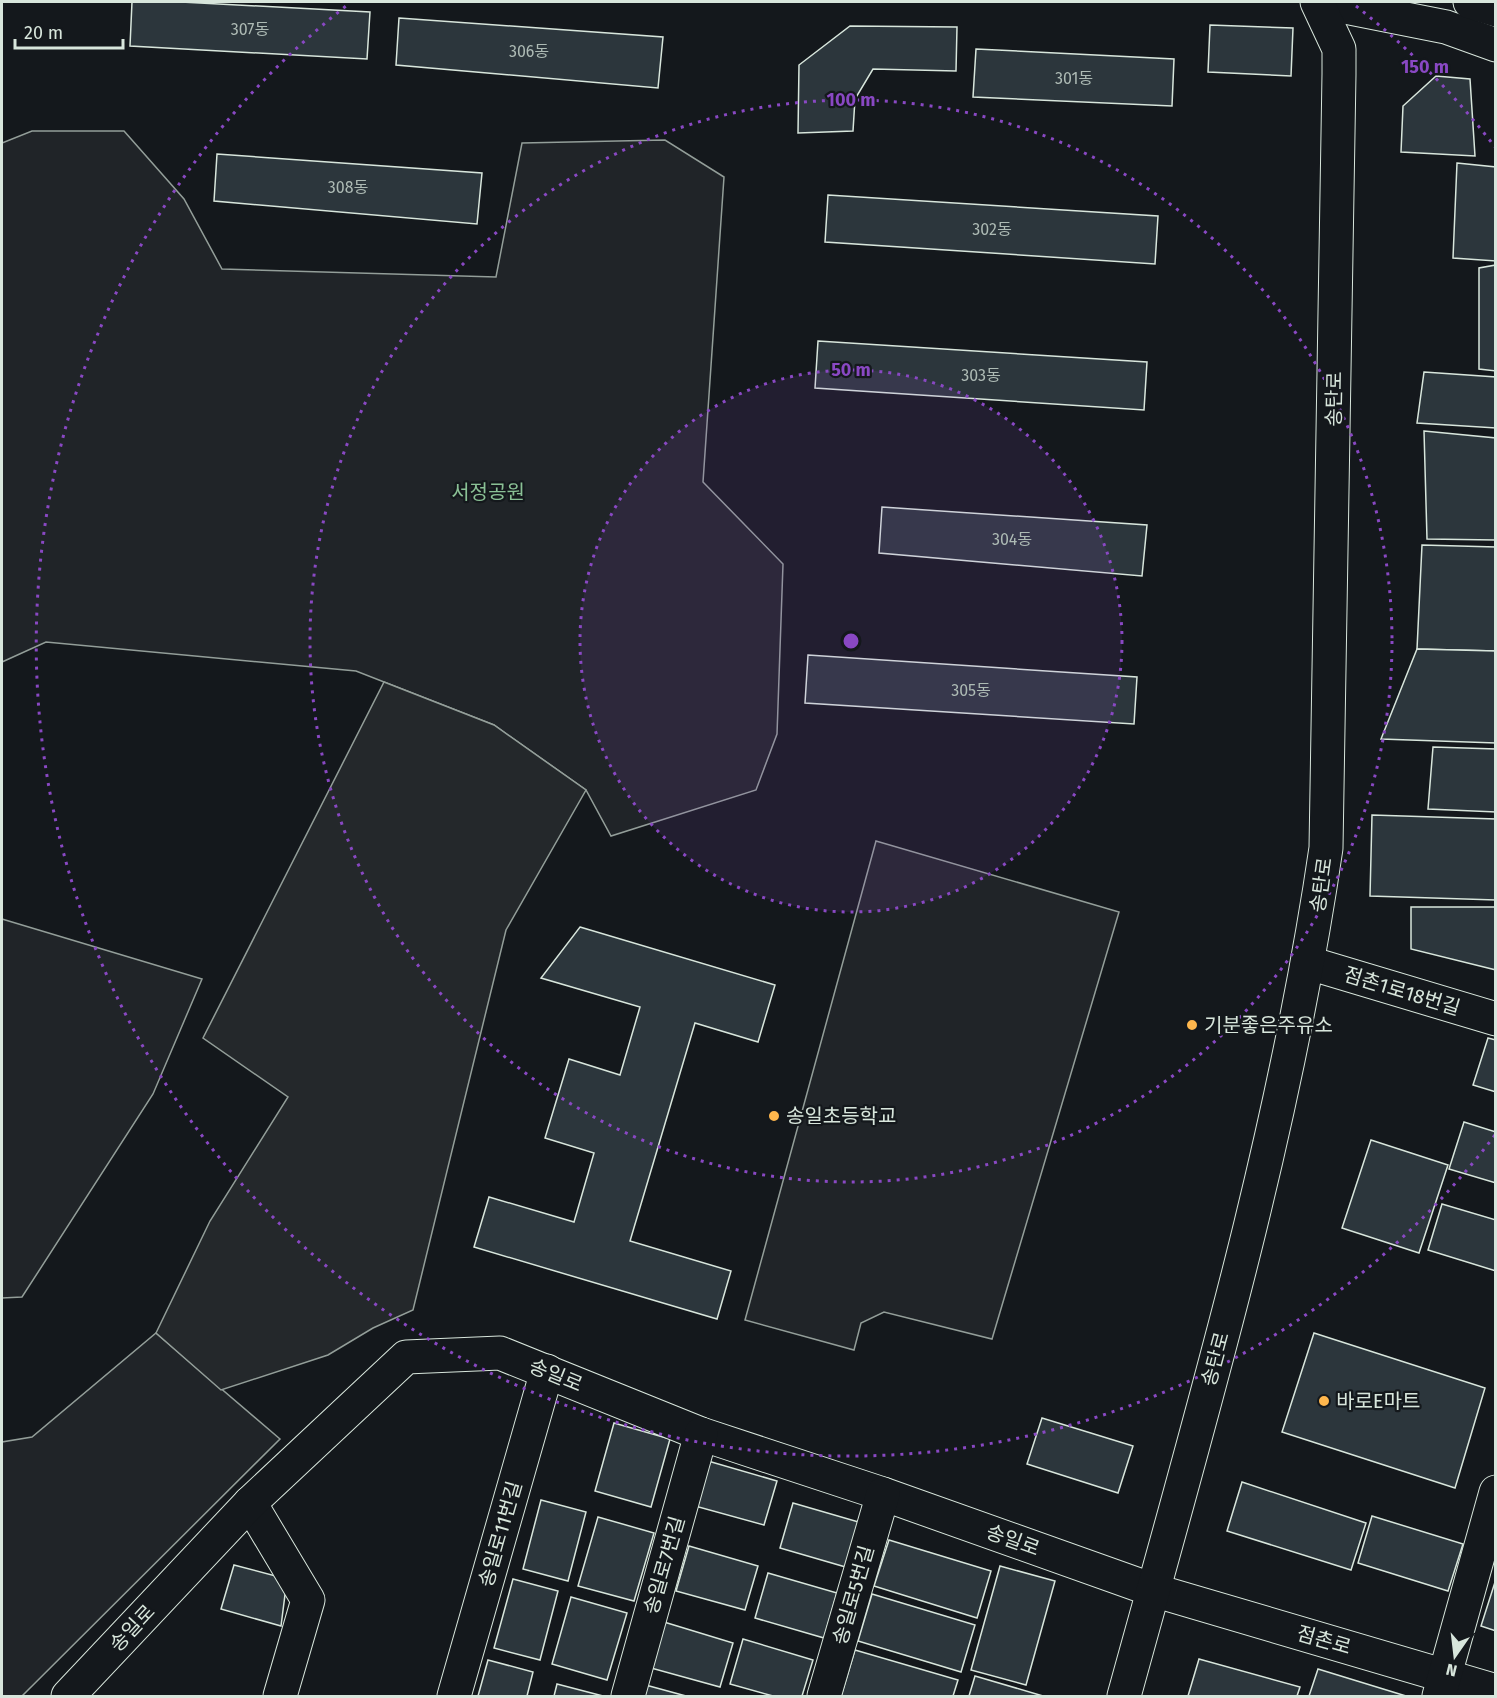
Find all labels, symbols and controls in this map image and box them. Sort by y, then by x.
scale bar [15,12,123,50]
house number: 307동 [231,20,269,39]
text: 20 m [24,22,63,44]
house number: 306동 [509,42,549,61]
text: 150 m [1401,56,1449,78]
house number: 301동 [1055,69,1093,88]
text: 100 m [827,89,875,111]
house number: 308동 [328,178,369,197]
house number: 302동 [972,220,1012,239]
text: 50 m [831,359,871,381]
house number: 303동 [961,366,1001,385]
street label: 송탄로 [1322,371,1346,427]
park label: 서정공원 [451,480,525,504]
house number: 304동 [992,530,1032,549]
centre of rings [841,631,861,651]
house number: 305동 [951,681,991,700]
street label: 송탄로 [1305,856,1337,914]
street label: 점촌1로18번길 [1341,962,1463,1020]
place label: 기분좋은주유소 [1204,1013,1333,1037]
marker: 기분좋은주유소 [1185,1018,1199,1032]
place label: 송일초등학교 [786,1104,896,1128]
marker: 송일초등학교 [767,1109,781,1123]
street label: 송탄로 [1196,1329,1234,1389]
street label: 송일로 [526,1354,586,1396]
place label: 바로E마트 [1336,1389,1420,1413]
marker: 바로E마트 [1317,1394,1331,1408]
street label: 송일로11번길 [473,1478,527,1590]
street label: 송일로7번길 [639,1513,689,1617]
street label: 송일로 [983,1519,1043,1561]
street label: 송일로5번길 [827,1543,879,1647]
street label: 송일로 [104,1600,160,1656]
street label: 점촌로 [1294,1621,1354,1659]
north arrow [1425,1626,1485,1686]
text: N [1444,1660,1459,1681]

